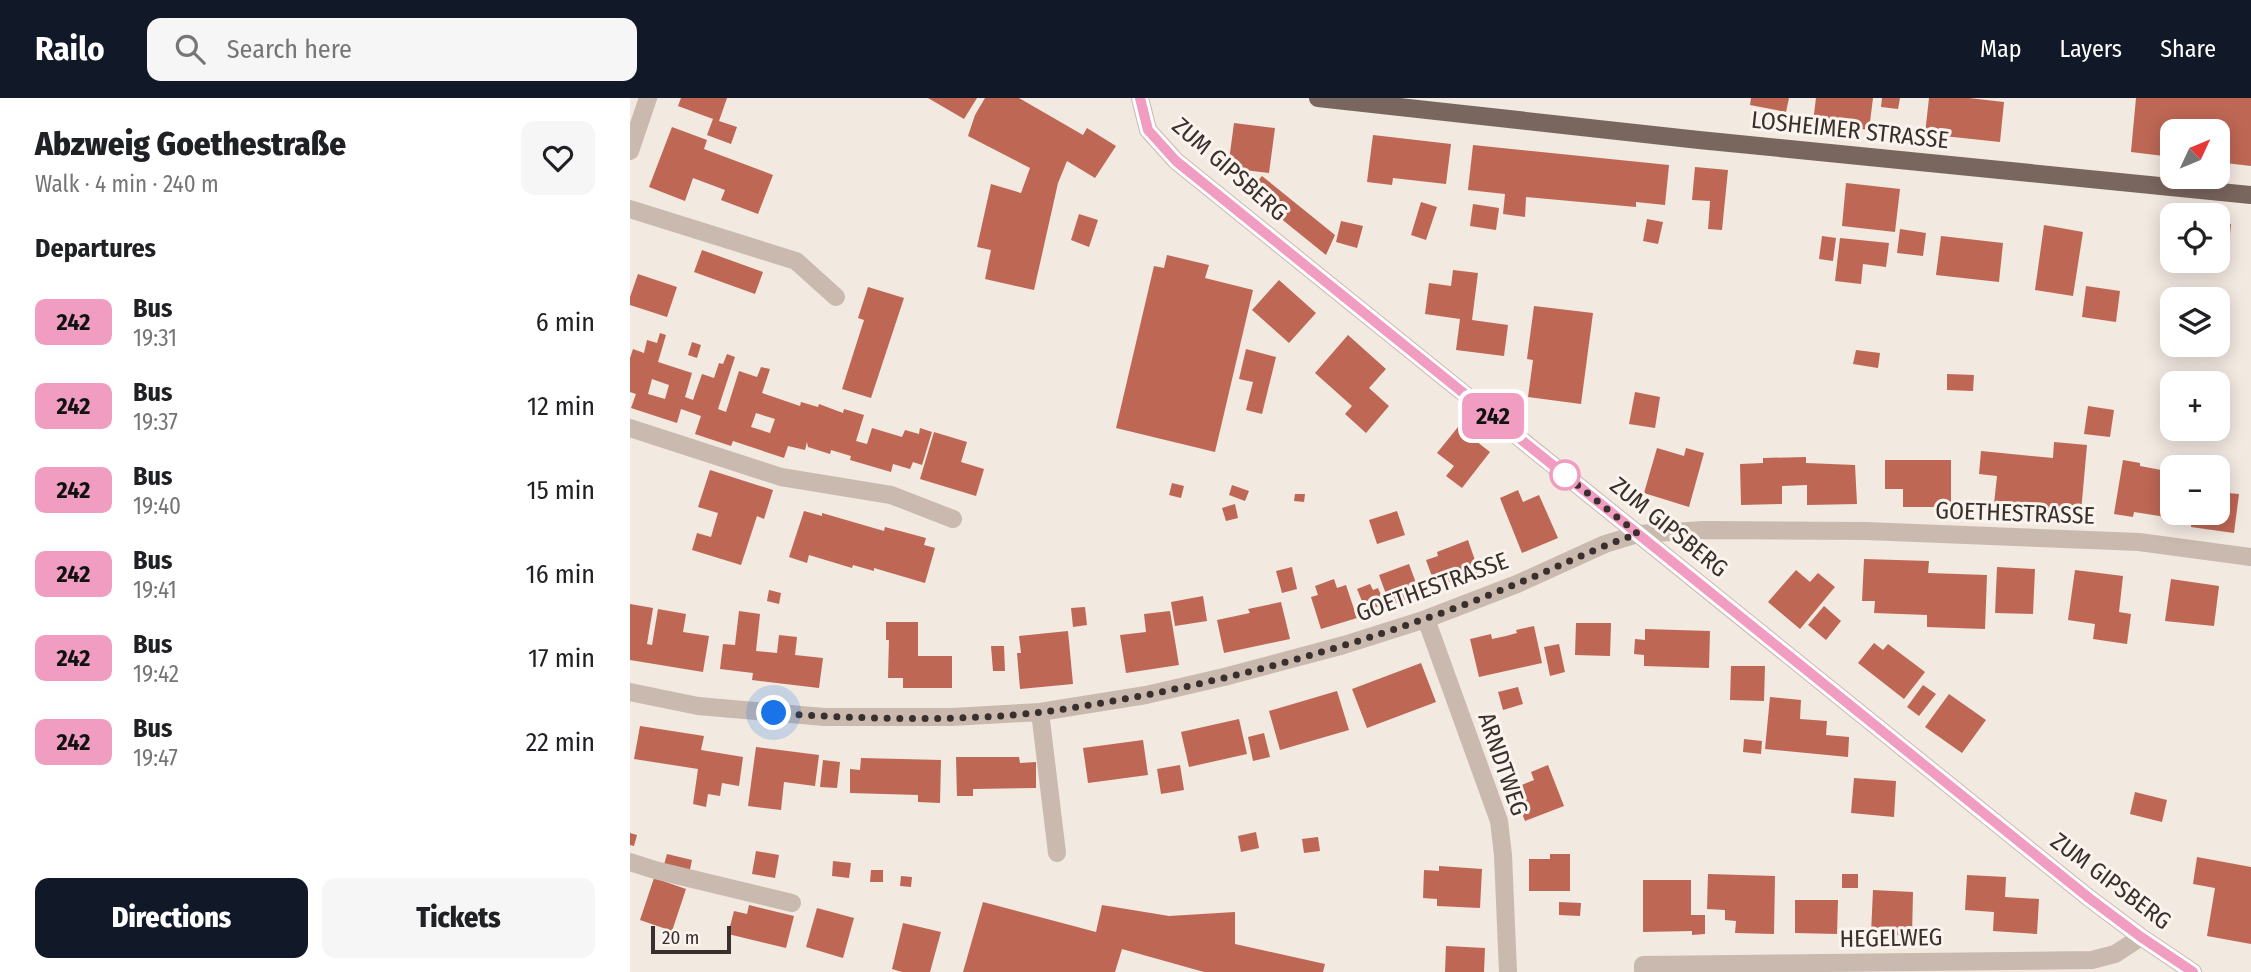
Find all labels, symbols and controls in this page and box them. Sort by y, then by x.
search box [147,18,637,81]
text: Railo [35,29,105,69]
icon: search [171,30,209,68]
text: Search here [227,34,352,65]
text: Map [1980,35,2022,63]
text: Layers [2060,35,2122,63]
text: Share [2160,35,2216,63]
street label: LOSHEIMER STRASSE [1750,106,1950,154]
street label: ZUM GIPSBERG [1167,112,1293,226]
north arrow [2160,119,2230,189]
map controls [2160,119,2230,525]
button: heart [521,121,595,195]
text: Abzweig Goethestraße [35,124,346,164]
text: Walk · 4 min · 240 m [35,170,219,198]
button: locate [2160,203,2230,273]
text: Departures [35,233,156,264]
button: layers [2160,287,2230,357]
text: Bus [133,293,172,324]
text: 6 min [536,307,595,338]
text: 242 [57,308,90,336]
text: 19:31 [133,324,177,352]
button: + [2160,371,2230,441]
text: Bus [133,377,172,408]
text: 12 min [527,391,595,422]
text: 242 [57,392,90,420]
line badge: 242 [1453,393,1533,439]
text: 242 [1476,402,1510,430]
text: 19:37 [133,408,178,436]
button: − [2160,455,2230,525]
unlabelled marker [1550,460,1580,490]
text: Bus [133,461,172,492]
street label: ZUM GIPSBERG [1605,471,1733,583]
text: 15 min [527,475,595,506]
text: 242 [57,476,90,504]
text: 19:40 [133,492,181,520]
street label: GOETHESTRASSE [1935,496,2095,530]
text: Bus [133,545,172,576]
street label: GOETHESTRASSE [1352,547,1512,627]
text: 16 min [526,559,595,590]
text: 242 [57,560,90,588]
text: 19:41 [133,576,177,604]
text: Bus [133,629,172,660]
text: 17 min [528,643,595,674]
text: 242 [57,644,90,672]
text: 19:42 [133,660,179,688]
your location [756,695,791,730]
street label: ARNDTWEG [1472,709,1534,819]
text: Bus [133,713,172,744]
text: 22 min [526,727,595,758]
text: 242 [57,728,90,756]
text: 19:47 [133,744,178,772]
street label: ZUM GIPSBERG [2045,827,2177,935]
button: Directions [35,878,308,958]
button: Tickets [322,878,595,958]
scale bar [651,923,732,955]
street label: HEGELWEG [1839,923,1943,953]
text: 20 m [662,926,699,949]

